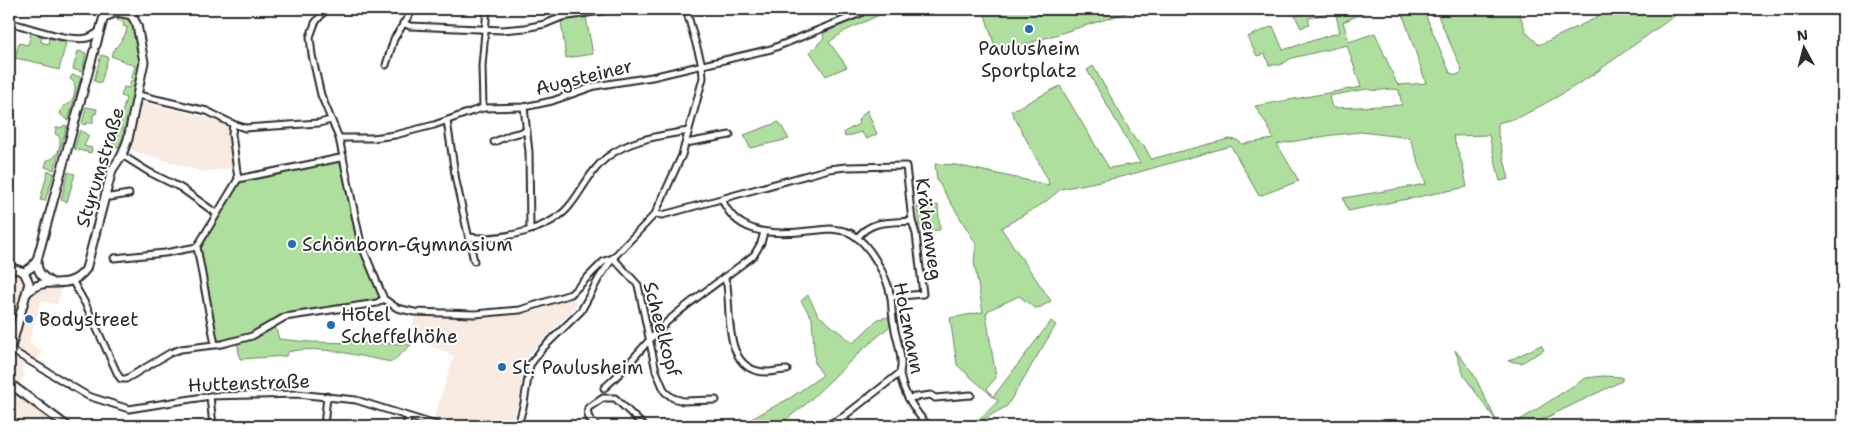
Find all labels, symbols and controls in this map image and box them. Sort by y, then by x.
north arrow [1780,22,1830,72]
marker: Paulusheim Sportplatz [1023,23,1035,35]
text: N [1796,25,1809,45]
place label: Paulusheim Sportplatz [978,36,1080,83]
street label: Augsteiner [533,53,635,101]
street label: Styrumstraße [70,104,130,230]
street label: Krähenweg [909,176,949,282]
place label: Schönborn-Gymnasium [302,232,513,257]
marker: Schönborn-Gymnasium [286,238,298,250]
street label: Scheelkopf [637,279,687,380]
street label: Holzmann [888,280,930,376]
place label: Hotel Scheffelhöhe [341,302,458,349]
place label: Bodystreet [39,307,139,332]
marker: Bodystreet [23,313,35,325]
marker: Hotel Scheffelhöhe [325,319,337,331]
place label: St. Paulusheim [512,355,643,380]
marker: St. Paulusheim [496,361,508,373]
street label: Huttenstraße [187,368,311,398]

